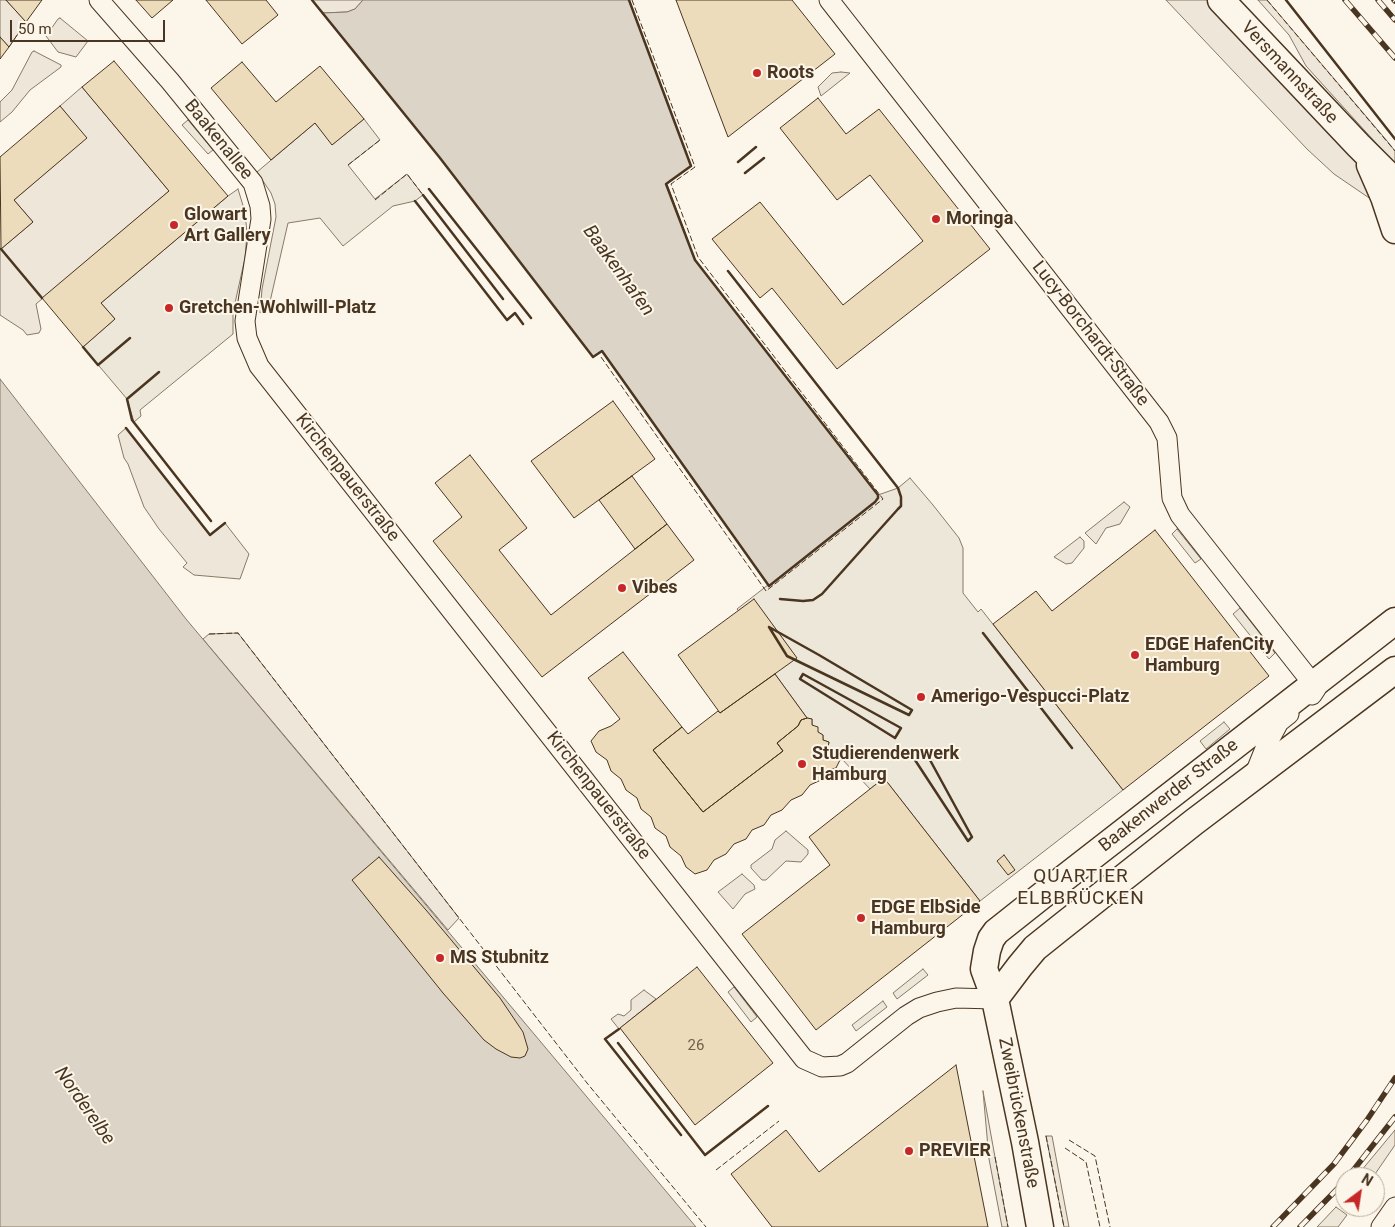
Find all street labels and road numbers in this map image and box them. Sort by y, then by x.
street label: Versmannstraße [1236,17,1342,129]
street label: Baakenallee [179,96,257,184]
street label: Lucy-Borchardt-Straße [1027,257,1153,411]
street label: Kirchenpauerstraße [290,410,404,546]
street label: Kirchenpauerstraße [541,728,655,864]
street label: Baakenwerder Straße [1095,735,1243,857]
street label: Zweibrückenstraße [993,1036,1043,1190]

